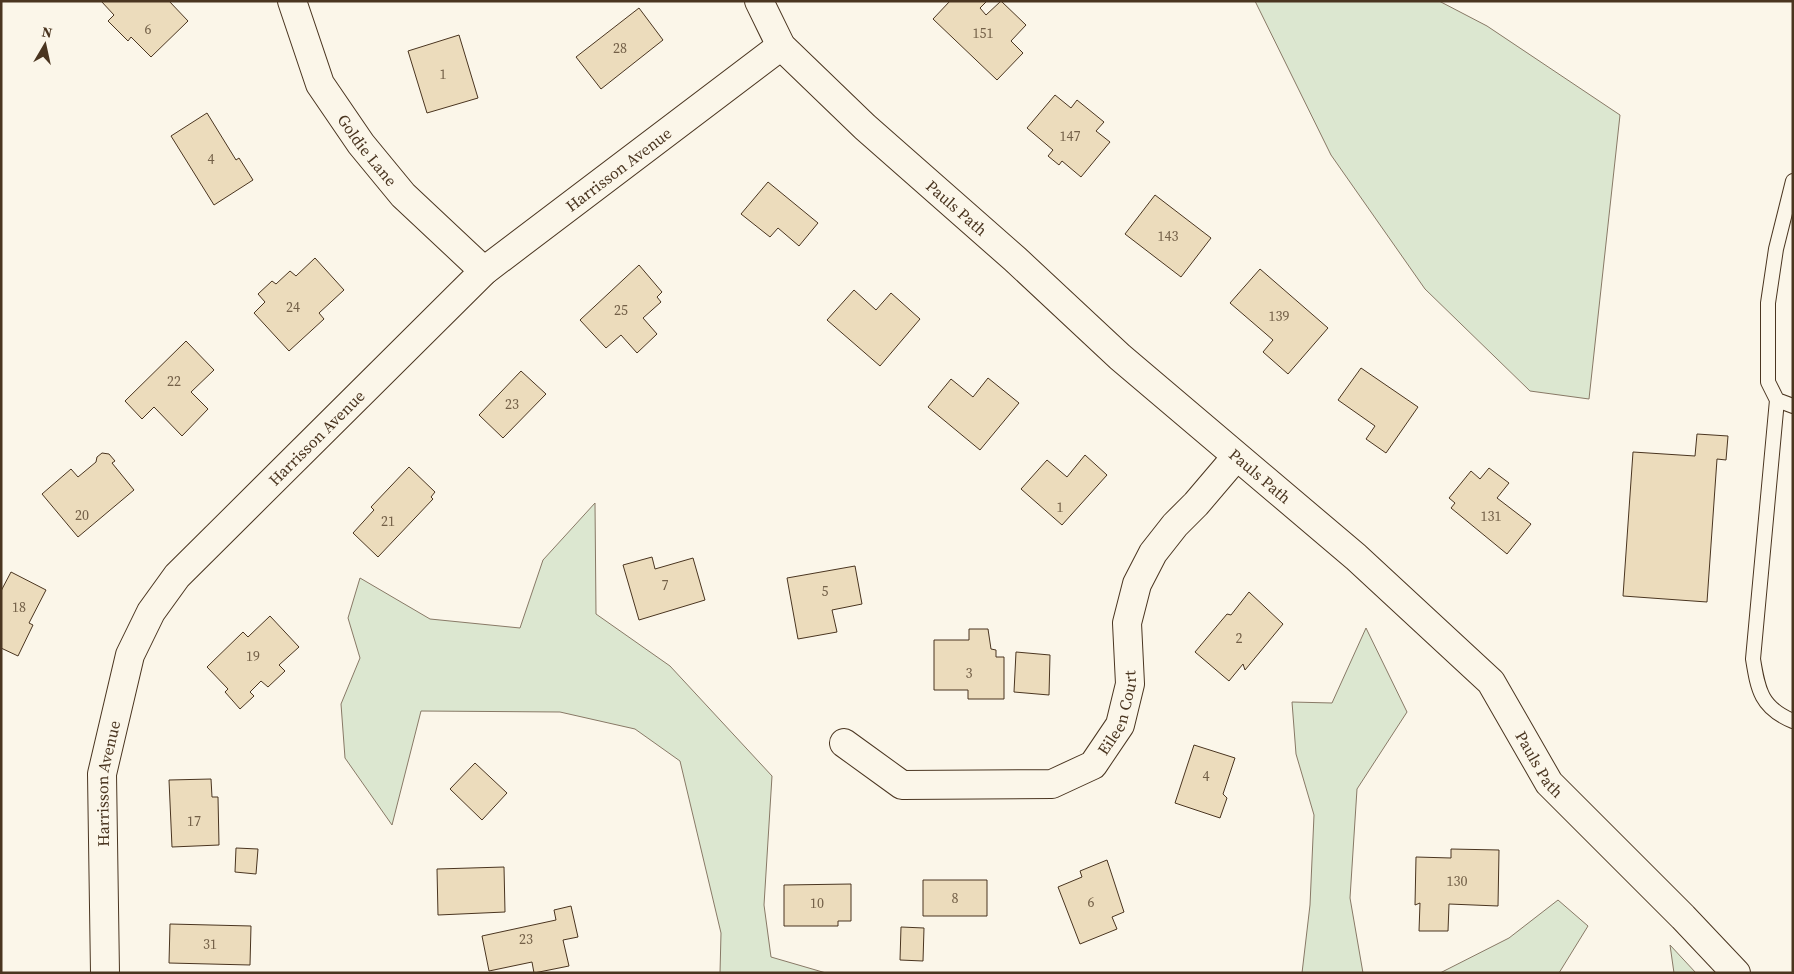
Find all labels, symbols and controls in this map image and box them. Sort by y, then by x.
house number: 6 [145,19,152,39]
north arrow [20,20,70,70]
text: N [40,21,54,43]
house number: 151 [973,23,994,43]
house number: 28 [613,38,627,58]
house number: 1 [440,64,447,84]
street label: Goldie Lane [333,110,402,191]
street label: Harrisson Avenue [561,122,676,216]
house number: 147 [1060,126,1081,146]
house number: 4 [208,149,215,169]
street label: Pauls Path [921,175,992,241]
house number: 143 [1158,226,1179,246]
house number: 24 [286,297,300,317]
house number: 25 [614,300,628,320]
house number: 139 [1269,306,1290,326]
house number: 22 [167,371,181,391]
street label: Harrisson Avenue [263,385,369,490]
house number: 23 [505,394,519,414]
street label: Pauls Path [1225,443,1296,509]
house number: 1 [1057,497,1064,517]
house number: 20 [75,505,89,525]
house number: 131 [1481,506,1502,526]
house number: 21 [381,511,395,531]
house number: 7 [662,575,669,595]
house number: 5 [822,581,829,601]
house number: 18 [12,597,26,617]
house number: 2 [1236,628,1243,648]
house number: 19 [246,646,260,666]
house number: 3 [966,663,973,683]
street label: Eileen Court [1092,669,1141,759]
street label: Harrisson Avenue [91,718,125,847]
street label: Pauls Path [1510,727,1569,803]
house number: 4 [1203,766,1210,786]
house number: 17 [187,811,201,831]
house number: 130 [1447,871,1468,891]
house number: 8 [952,888,959,908]
house number: 6 [1088,892,1095,912]
house number: 10 [810,893,824,913]
house number: 23 [519,929,533,949]
house number: 31 [203,934,217,954]

